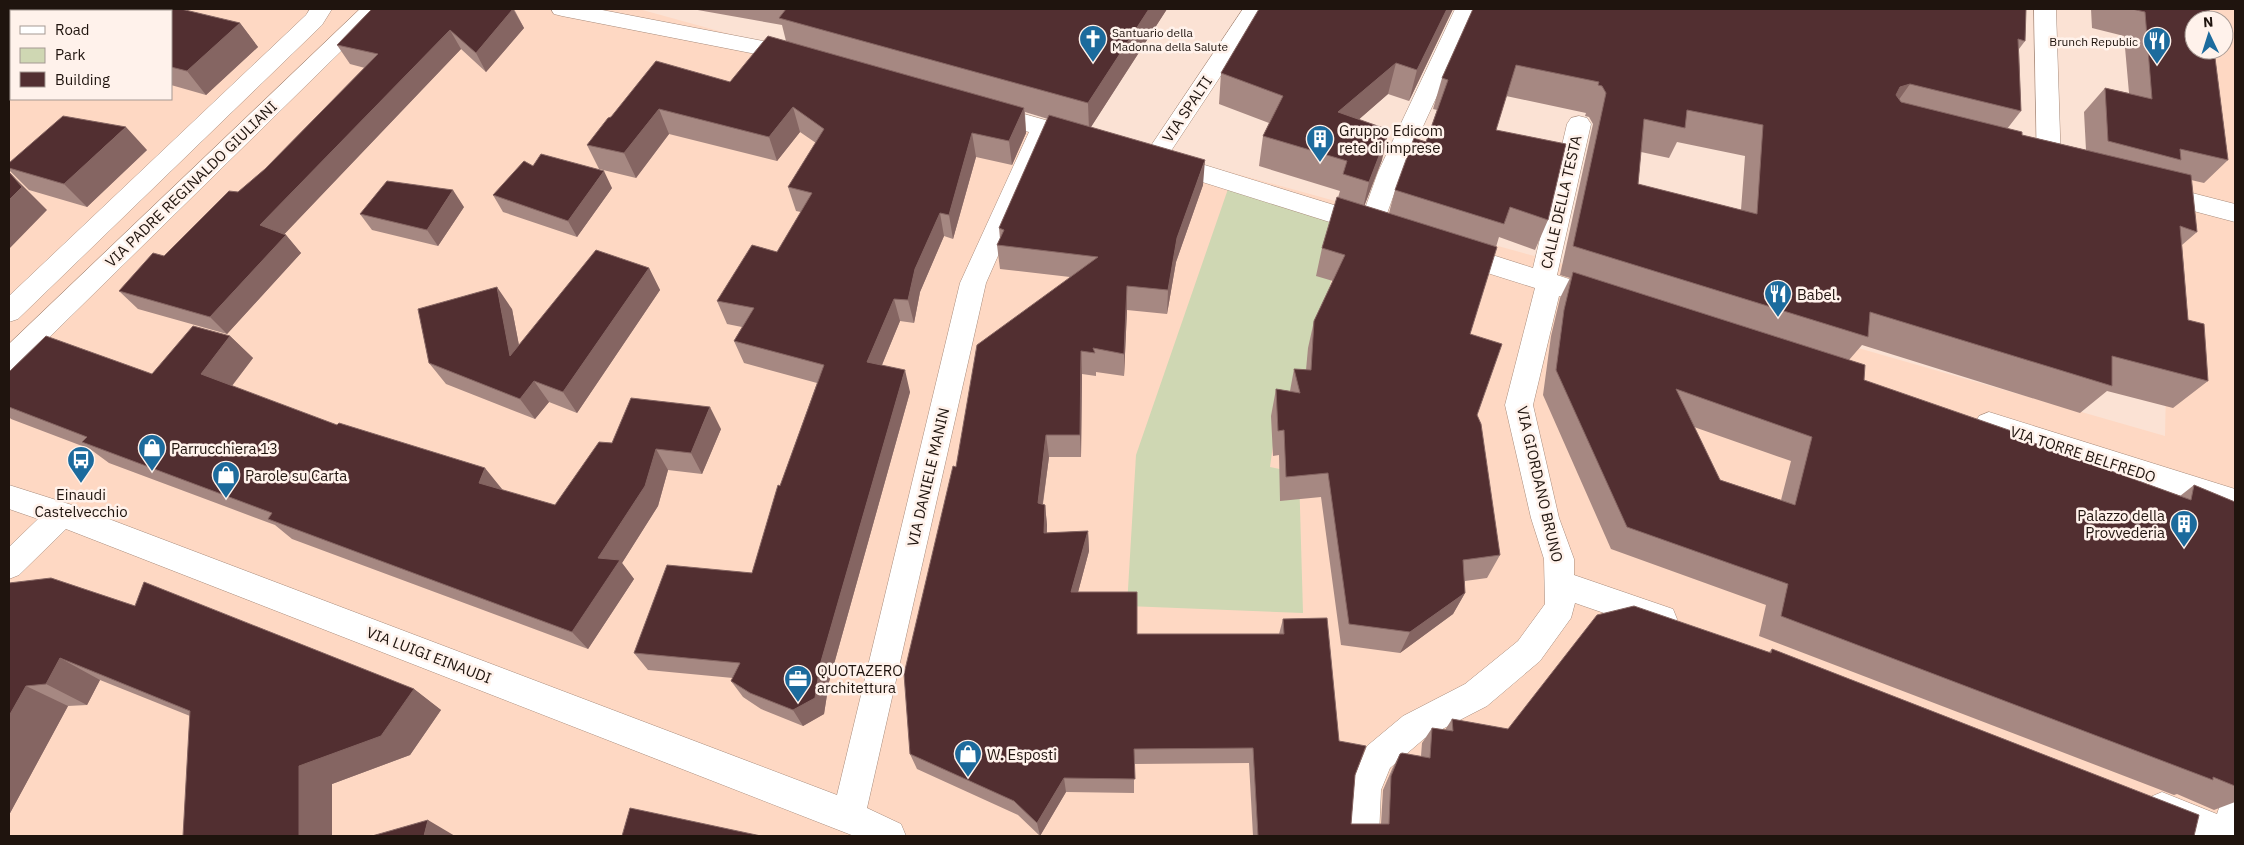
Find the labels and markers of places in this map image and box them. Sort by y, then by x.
church icon: Santuario della Madonna della Salute [1078,24,1108,63]
place label: Santuario della Madonna della Salute [1112,25,1229,54]
restaurant icon: Brunch Republic [2142,26,2172,65]
place label: Brunch Republic [2049,34,2138,49]
place label: Gruppo Edicom rete di imprese [1339,121,1443,157]
building icon: Gruppo Edicom rete di imprese [1305,124,1335,163]
restaurant icon: Babel. [1763,279,1793,318]
place label: Babel. [1797,285,1840,304]
shop icon: Parrucchiera 13 [137,433,167,472]
place label: Parrucchiera 13 [171,439,278,458]
bus stop icon: Einaudi Castelvecchio [66,445,96,484]
shop icon: Parole su Carta [211,460,241,499]
place label: Parole su Carta [245,466,347,485]
place label: Einaudi Castelvecchio [34,485,128,521]
place label: Palazzo della Provvederia [2077,506,2165,542]
building icon: Palazzo della Provvederia [2169,509,2199,548]
place label: QUOTAZERO architettura [817,661,903,697]
office icon: QUOTAZERO architettura [783,664,813,703]
shop icon: W. Esposti [953,739,983,778]
place label: W. Esposti [987,745,1057,764]

